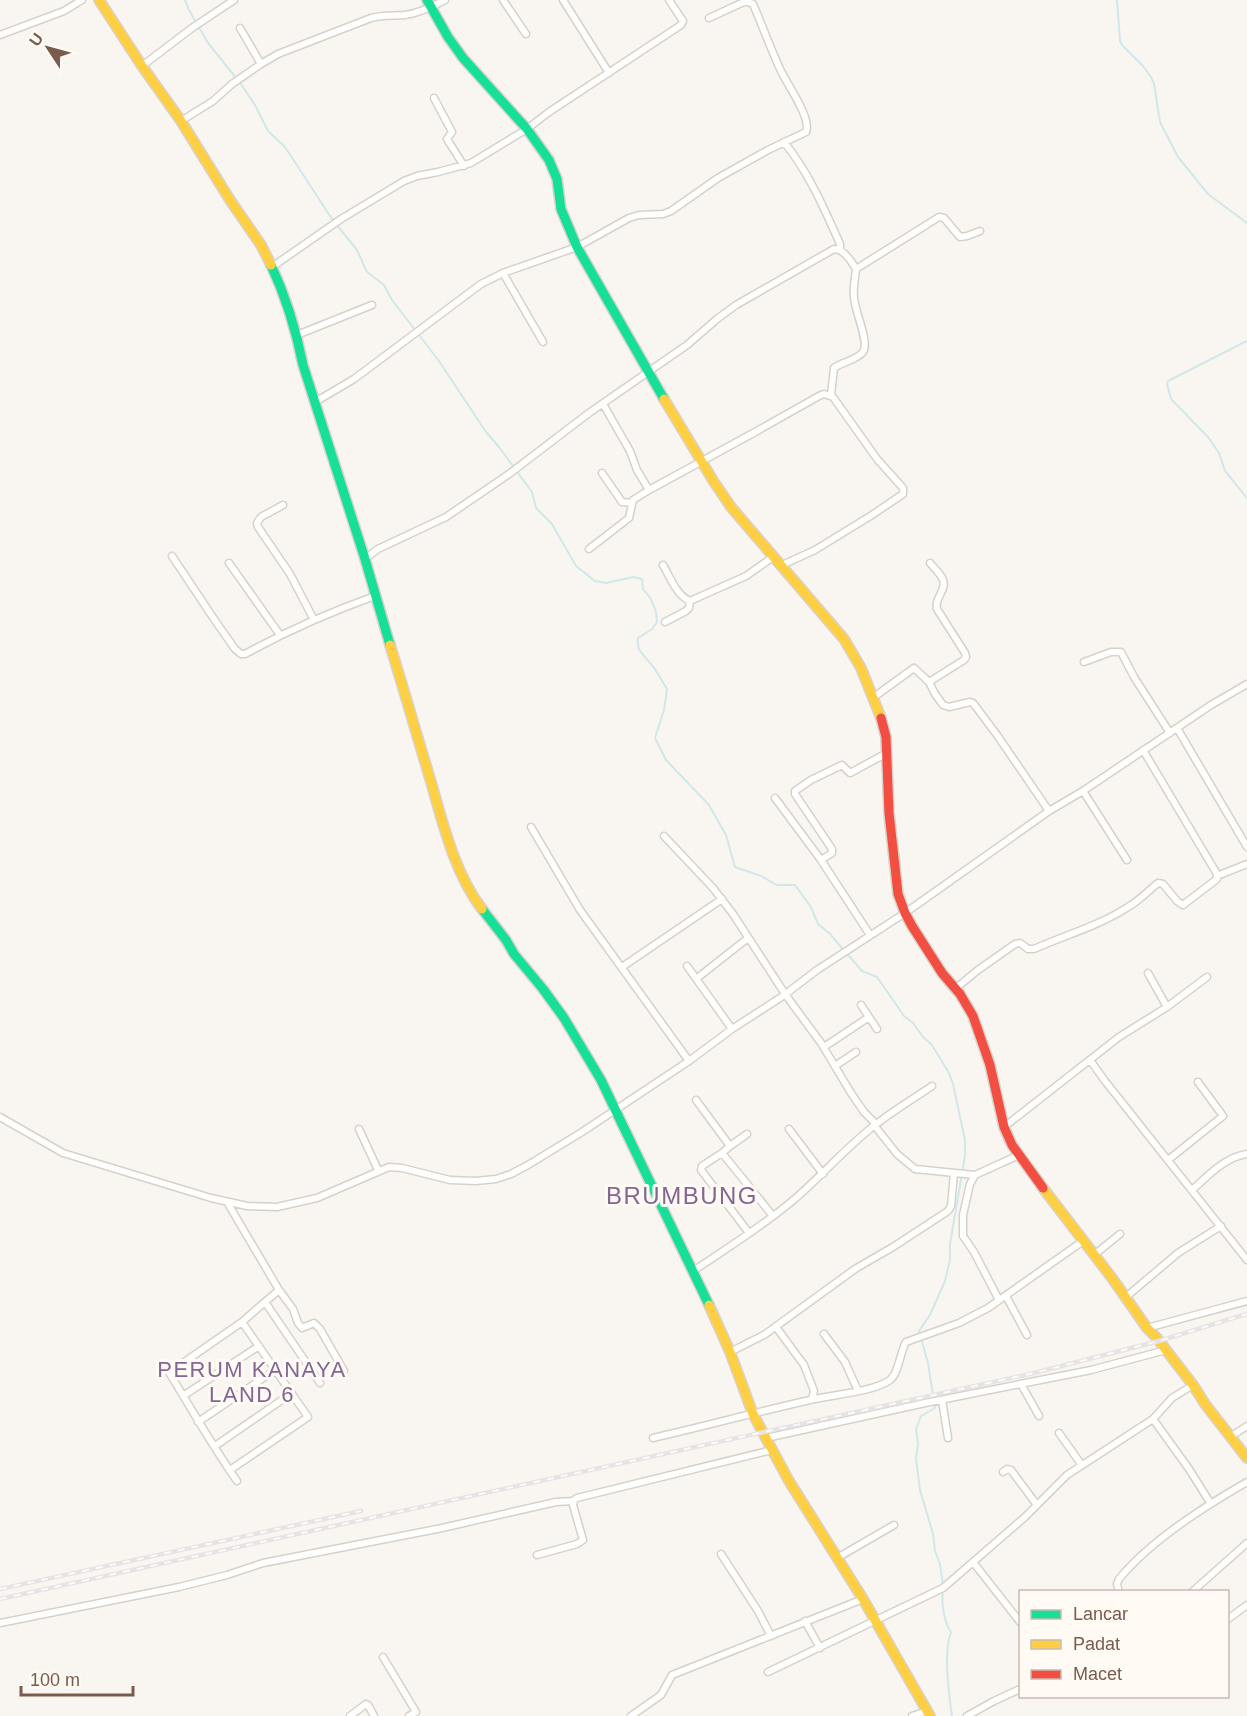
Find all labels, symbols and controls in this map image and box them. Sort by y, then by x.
north arrow [18,18,78,78]
text: U [26,30,47,49]
district label: BRUMBUNG [606,1182,758,1209]
district label: PERUM KANAYA LAND 6 [157,1357,347,1407]
legend [1019,1590,1229,1698]
text: Lancar [1073,1604,1128,1624]
text: Padat [1073,1634,1120,1654]
scale bar [21,1659,134,1697]
text: Macet [1073,1664,1122,1684]
text: 100 m [30,1670,80,1690]

